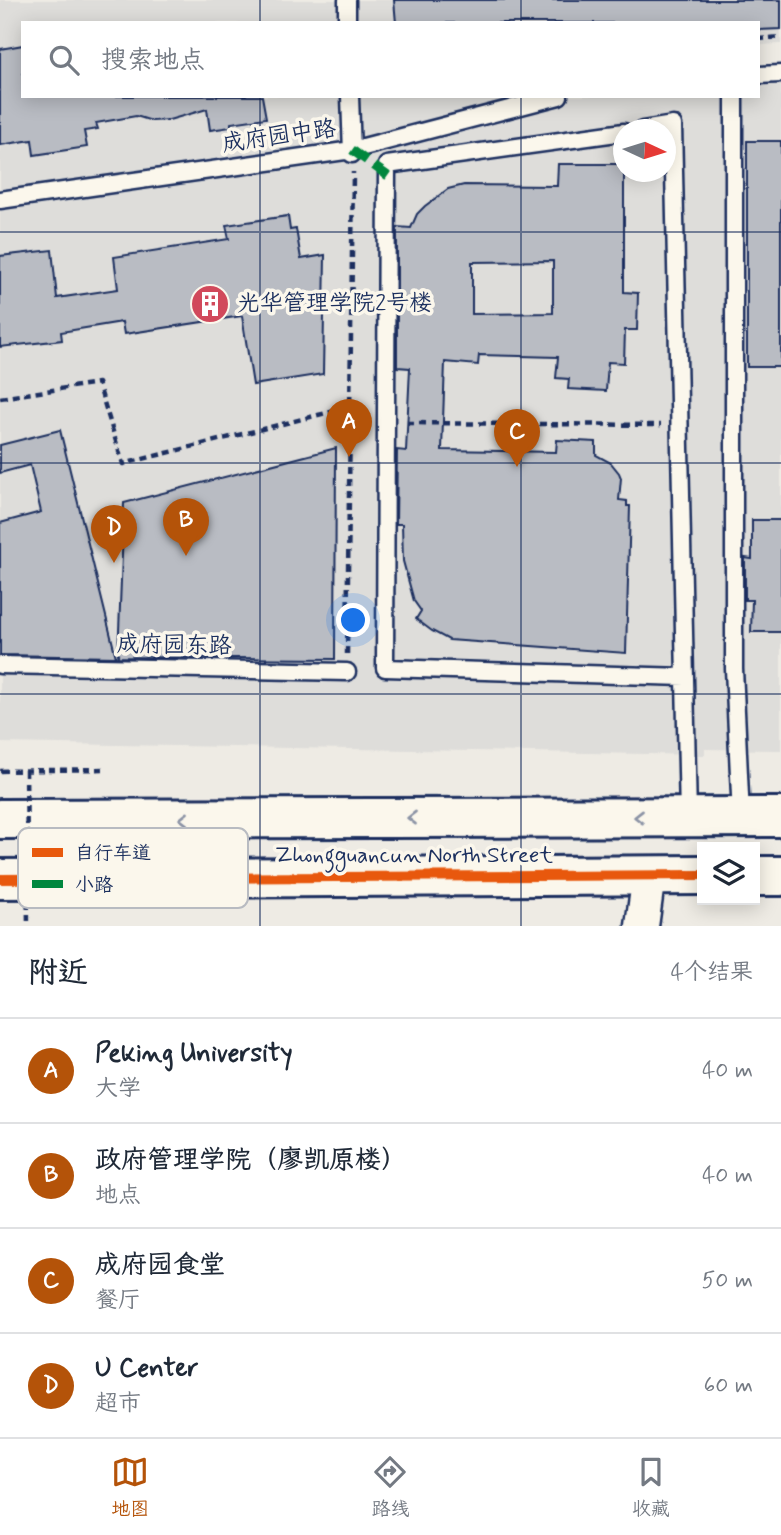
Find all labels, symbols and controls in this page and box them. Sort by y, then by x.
search box [21,21,760,98]
icon: search [45,41,83,79]
text: 搜索地点 [101,44,205,78]
street label: 成府园中路 [220,114,338,160]
north arrow [613,119,676,182]
building icon: 光华管理学院2号楼 [189,283,231,325]
place label: 光华管理学院2号楼 [237,289,432,319]
pin: A [326,399,372,457]
pin: C [494,409,540,467]
pin: B [163,498,209,556]
pin: D [91,505,137,563]
your location [336,603,370,637]
street label: 成府园东路 [116,630,232,662]
one-way arrow [634,809,644,825]
one-way arrow [406,810,417,826]
one-way arrow [179,811,190,826]
legend [18,828,248,908]
text: 自行车道 [75,841,151,866]
street label: Zhongguancun North Street [275,841,553,873]
map controls [697,842,760,905]
button: layers [697,842,760,905]
text: 小路 [75,873,113,898]
text: 附近 [28,954,88,993]
text: 4个结果 [671,958,753,988]
text: Peking University [95,1037,293,1071]
text: A [43,1056,59,1086]
text: 40 m [702,1056,753,1086]
text: 大学 [95,1074,141,1104]
text: 政府管理学院（廖凯原楼） [95,1144,407,1178]
text: B [44,1161,58,1191]
text: 40 m [702,1161,753,1191]
text: 地点 [95,1181,141,1211]
text: 成府园食堂 [95,1249,225,1283]
text: C [43,1266,59,1296]
text: 50 m [702,1266,753,1296]
text: 餐厅 [95,1286,141,1316]
text: U Center [95,1352,198,1386]
text: D [43,1371,59,1401]
text: 60 m [704,1371,753,1401]
text: 超市 [95,1389,141,1419]
tab: 地图 [111,1453,149,1522]
tab: 路线 [371,1453,410,1522]
tab: 收藏 [632,1453,670,1522]

